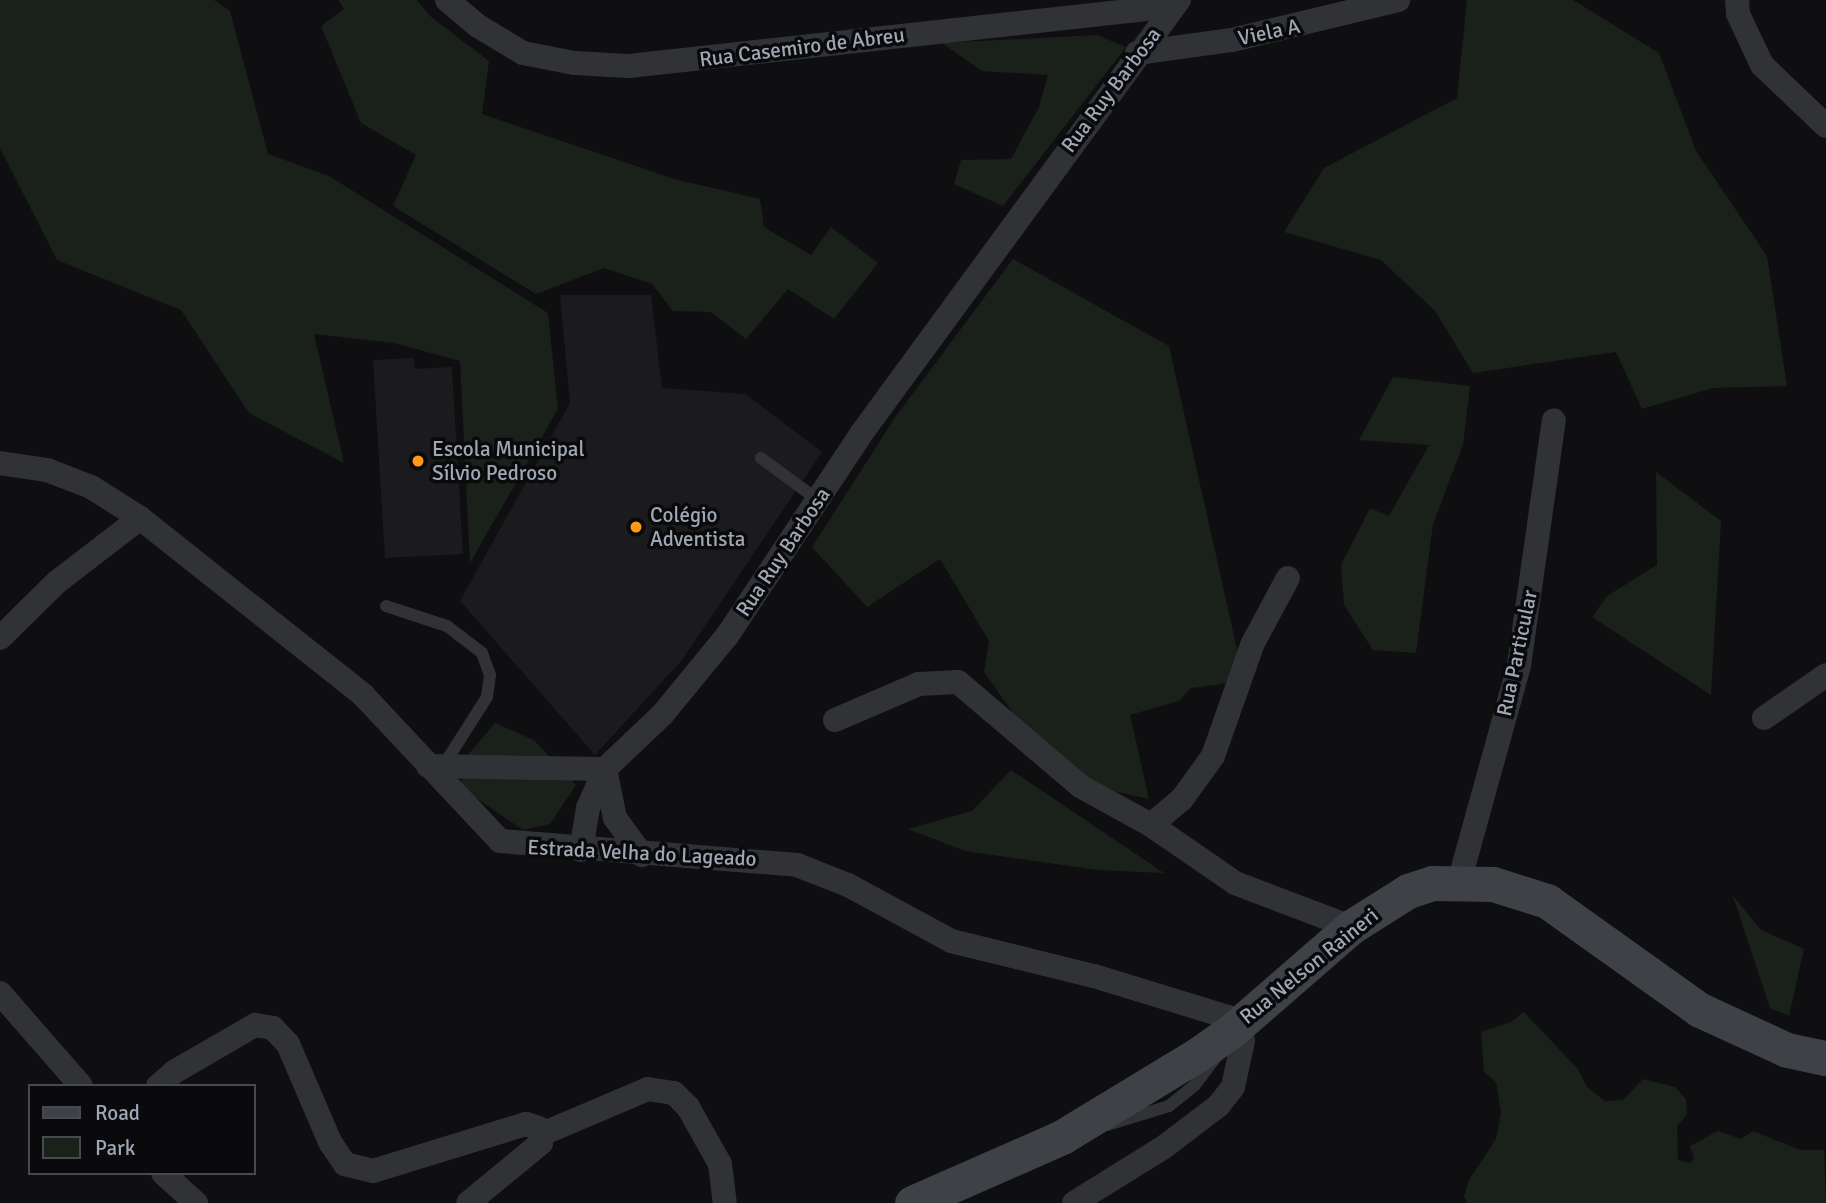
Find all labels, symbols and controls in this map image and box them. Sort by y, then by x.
street label: Viela A [1236,13,1302,51]
street label: Rua Casemiro de Abreu [698,22,906,72]
street label: Rua Ruy Barbosa [1056,23,1166,157]
place label: Escola Municipal Sílvio Pedroso [432,436,585,486]
marker: Escola Municipal Sílvio Pedroso [410,453,426,469]
street label: Rua Ruy Barbosa [731,483,835,621]
place label: Colégio Adventista [650,502,745,552]
marker: Colégio Adventista [628,519,644,535]
street label: Rua Particular [1491,588,1543,718]
street label: Estrada Velha do Lageado [527,834,757,872]
street label: Rua Nelson Raineri [1235,903,1383,1029]
legend [28,1084,256,1175]
text: Road [95,1100,140,1126]
text: Park [95,1135,135,1161]

